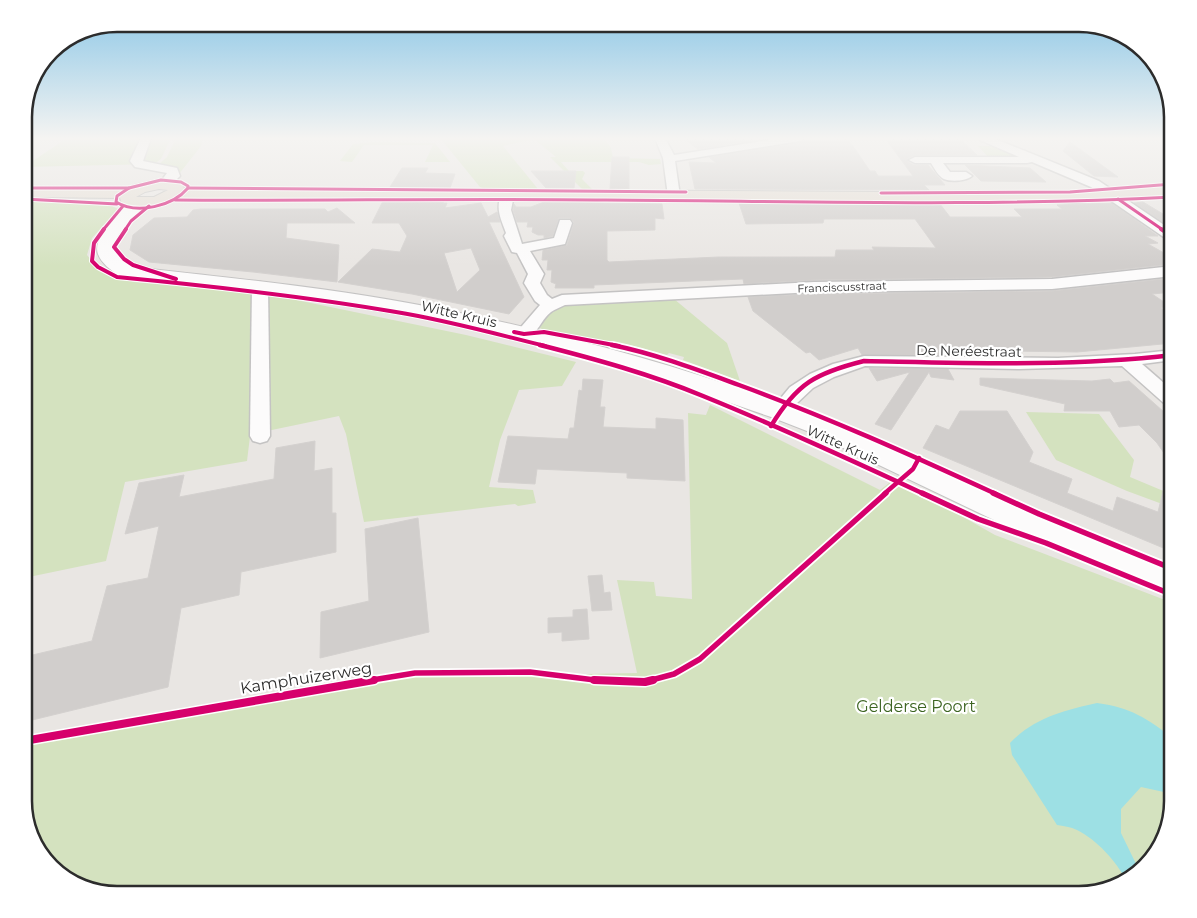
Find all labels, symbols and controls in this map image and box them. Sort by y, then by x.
street label: Franciscusstraat [797,278,887,296]
street label: Witte Kruis [419,297,499,332]
street label: De Neréestraat [916,341,1022,361]
street label: Witte Kruis [804,421,882,469]
street label: Kamphuizerweg [239,658,373,698]
park label: Gelderse Poort [856,697,976,716]

